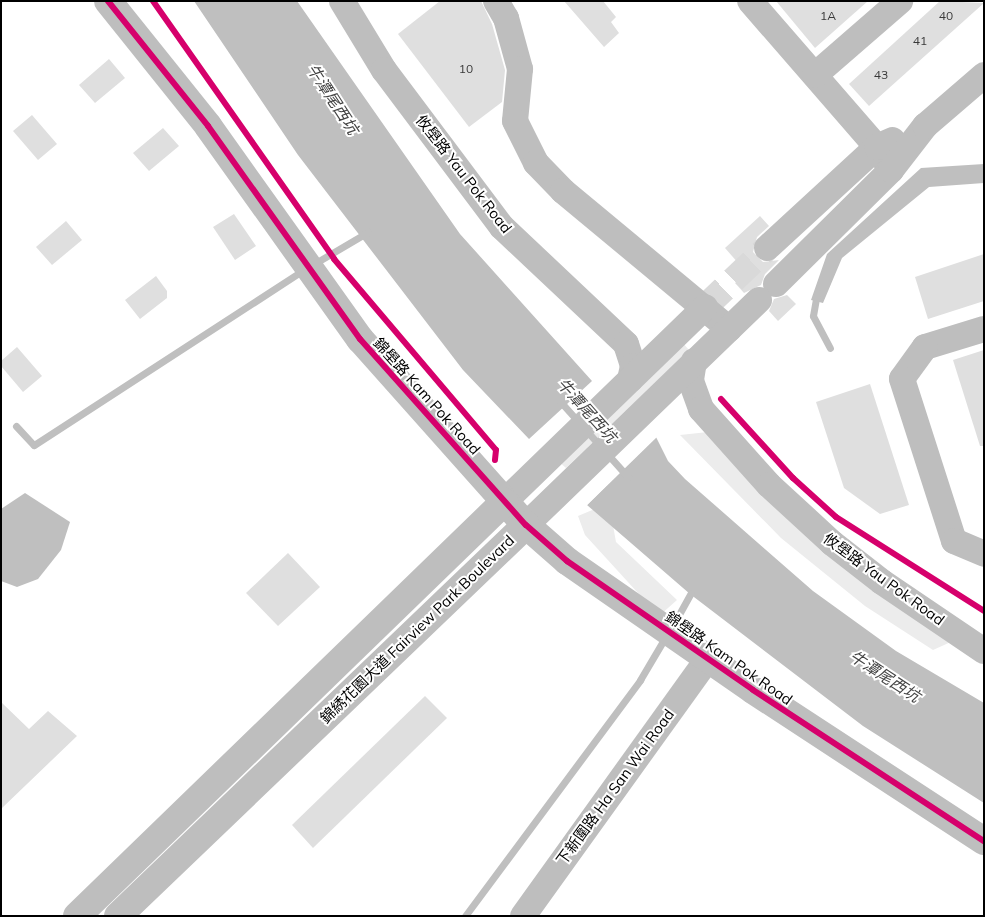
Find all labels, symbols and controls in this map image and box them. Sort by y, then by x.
house number: 1A [820,9,836,23]
house number: 40 [939,9,953,23]
house number: 41 [913,34,927,48]
water label: 牛潭尾西坑 [303,60,363,138]
house number: 10 [459,62,473,76]
house number: 43 [874,68,888,82]
street label: 攸壆路 Yau Pok Road [412,111,516,237]
street label: 錦壆路 Kam Pok Road [370,334,484,458]
water label: 牛潭尾西坑 [553,374,621,446]
street label: 攸壆路 Yau Pok Road [820,529,948,629]
street label: 錦綉花園大道 Fairview Park Boulevard [316,531,518,727]
street label: 錦壆路 Kam Pok Road [662,607,796,709]
water label: 牛潭尾西坑 [846,646,924,706]
street label: 下新圍路 Ha San Wai Road [552,705,678,869]

